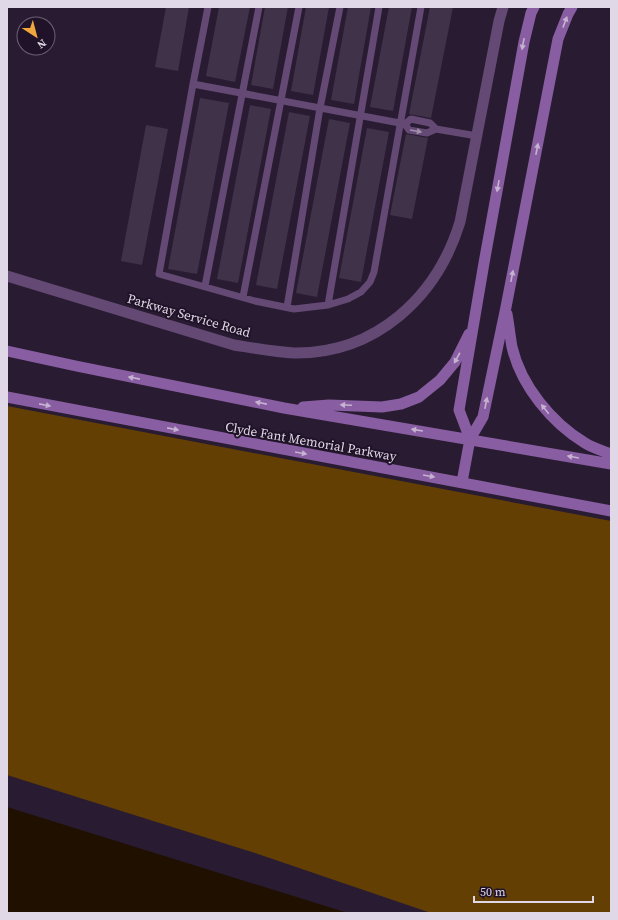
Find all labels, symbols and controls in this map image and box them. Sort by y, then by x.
one-way arrow [562,15,568,27]
north arrow [16,16,56,56]
text: N [34,35,49,52]
one-way arrow [520,38,526,51]
one-way arrow [410,128,422,134]
one-way arrow [534,142,540,155]
one-way arrow [495,180,501,192]
one-way arrow [509,270,515,282]
street label: Parkway Service Road [125,290,253,341]
one-way arrow [453,352,460,364]
one-way arrow [128,374,140,380]
one-way arrow [483,397,489,410]
one-way arrow [255,400,267,406]
one-way arrow [39,402,51,408]
one-way arrow [340,402,352,409]
one-way arrow [541,403,550,414]
street label: Clyde Fant Memorial Parkway [224,418,398,465]
one-way arrow [167,426,179,432]
one-way arrow [411,427,423,433]
one-way arrow [295,450,307,456]
one-way arrow [566,454,579,460]
one-way arrow [423,474,435,480]
scale bar [474,878,593,904]
text: 50 m [480,884,506,900]

